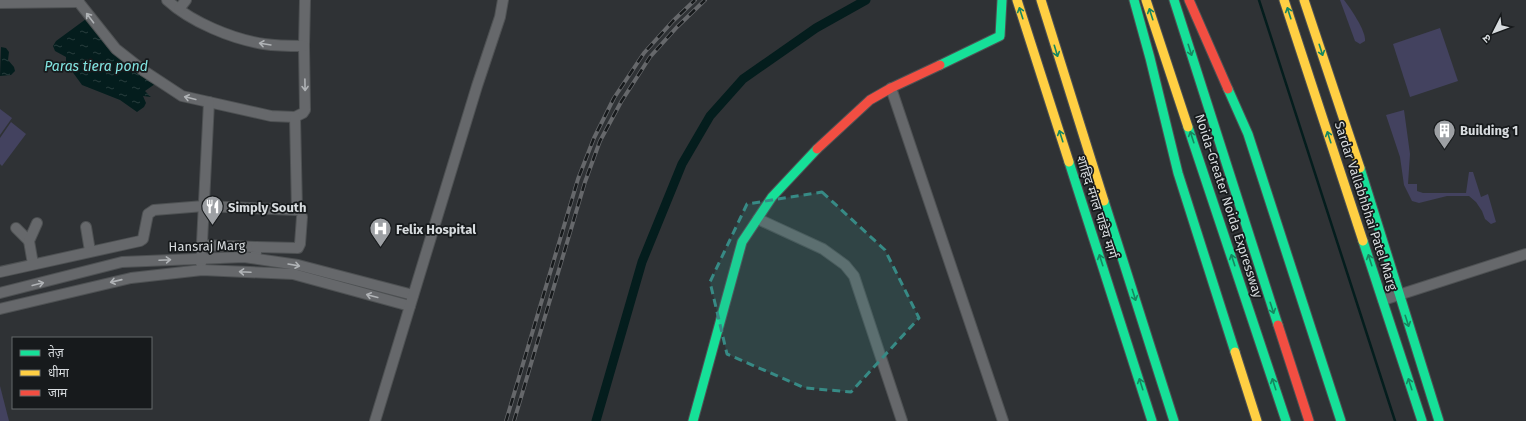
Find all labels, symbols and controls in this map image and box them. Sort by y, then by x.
one-way arrow [1017,6,1024,19]
one-way arrow [1147,7,1154,20]
one-way arrow [1284,8,1292,20]
one-way arrow [86,12,95,23]
north arrow [1474,12,1514,52]
text: उ [1480,31,1494,45]
one-way arrow [259,40,272,48]
one-way arrow [1053,44,1060,57]
one-way arrow [1187,44,1194,57]
one-way arrow [1317,44,1325,56]
water label: Paras tiera pond [44,58,148,75]
one-way arrow [301,78,309,91]
one-way arrow [184,94,197,101]
street label: Noida-Greater Noida Expressway [1192,112,1266,300]
building icon: Building 1 [1432,117,1458,150]
street label: Sardar Vallabhbhai Patel Marg [1332,120,1401,293]
place label: Building 1 [1460,123,1518,138]
one-way arrow [1057,130,1064,143]
one-way arrow [1188,131,1195,144]
one-way arrow [1325,131,1332,144]
street label: शाहिद मंगल पांडेय मार्ग [1073,154,1121,261]
restaurant icon: Simply South [199,194,225,227]
place label: Simply South [228,200,306,215]
hospital icon: Felix Hospital [367,216,393,249]
place label: Felix Hospital [396,222,476,237]
street label: Hansraj Marg [168,238,246,254]
one-way arrow [1097,254,1104,267]
one-way arrow [1229,254,1236,267]
one-way arrow [1365,255,1373,267]
one-way arrow [158,256,171,263]
one-way arrow [287,261,300,269]
one-way arrow [239,268,252,276]
one-way arrow [110,278,123,286]
one-way arrow [31,279,44,287]
one-way arrow [1131,288,1138,301]
one-way arrow [366,292,379,299]
one-way arrow [1269,301,1277,313]
one-way arrow [1404,314,1411,327]
legend [12,337,152,409]
text: तेज़ [48,345,65,360]
text: धीमा [48,365,70,380]
one-way arrow [1270,377,1277,390]
one-way arrow [1136,378,1144,390]
one-way arrow [1406,378,1413,391]
text: जाम [48,386,68,400]

